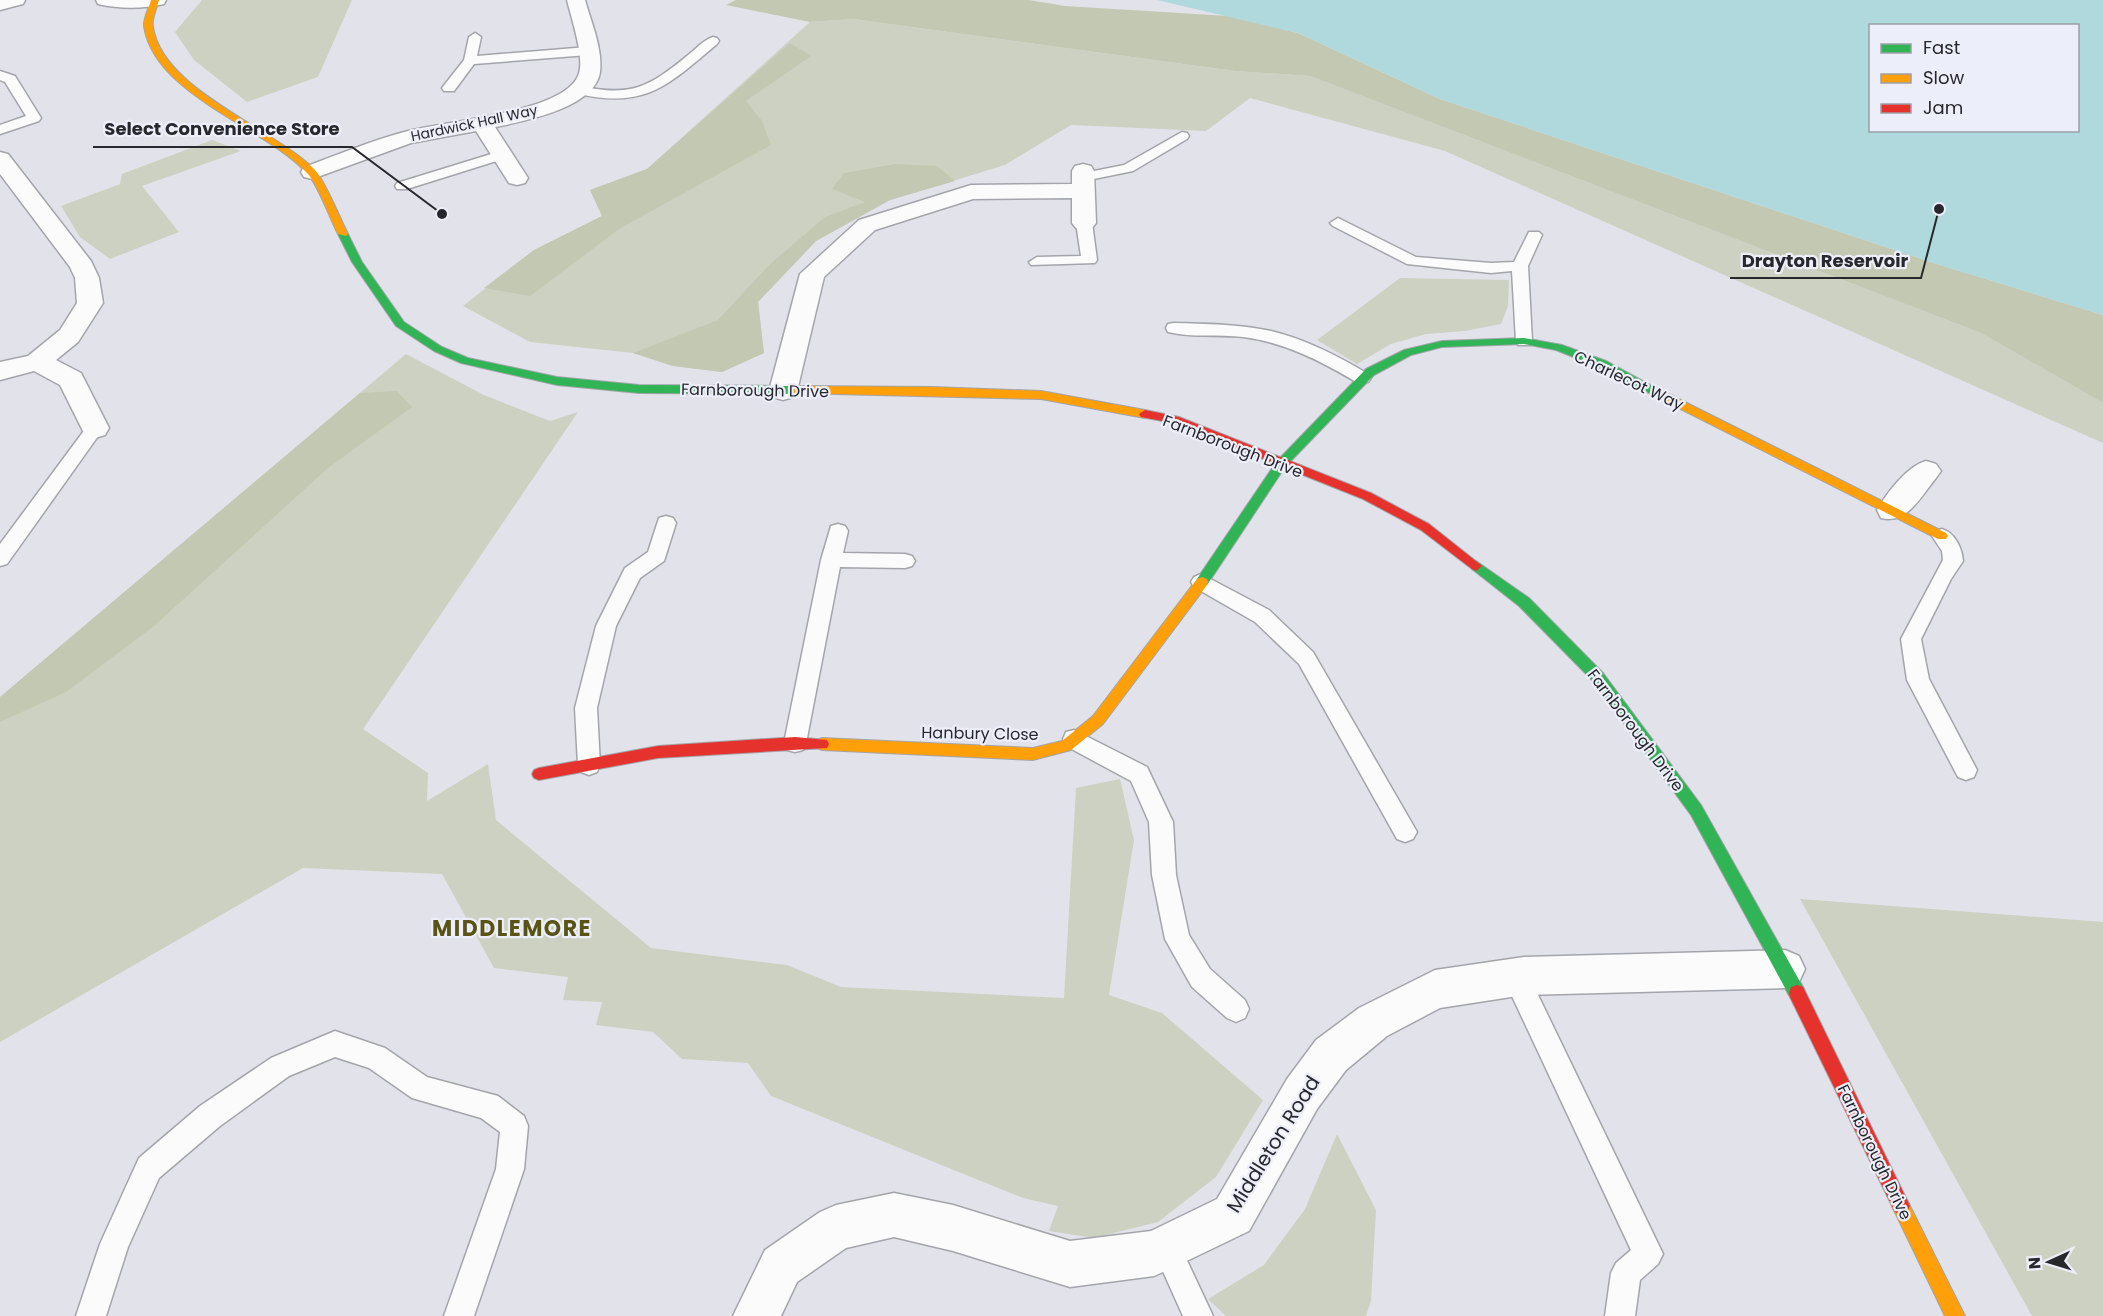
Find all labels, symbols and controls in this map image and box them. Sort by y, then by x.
legend [1869,24,2079,132]
text: Fast [1923,35,1960,60]
text: Slow [1923,65,1965,90]
text: Jam [1923,95,1963,120]
street label: Hardwick Hall Way [409,100,539,146]
callout: Select Convenience Store [93,111,352,147]
text: Select Convenience Store [104,116,340,141]
callout: Drayton Reservoir [1730,242,1921,278]
text: Drayton Reservoir [1742,248,1909,273]
street label: Charlecot Way [1570,345,1687,416]
street label: Farnborough Drive [681,378,829,403]
street label: Farnborough Drive [1160,409,1306,484]
street label: Farnborough Drive [1582,664,1689,796]
street label: Hanbury Close [921,721,1039,746]
district label: MIDDLEMORE [432,913,592,944]
street label: Middleton Road [1220,1070,1326,1218]
street label: Farnborough Drive [1832,1081,1917,1224]
north arrow [2019,1232,2079,1292]
text: N [2023,1256,2046,1270]

